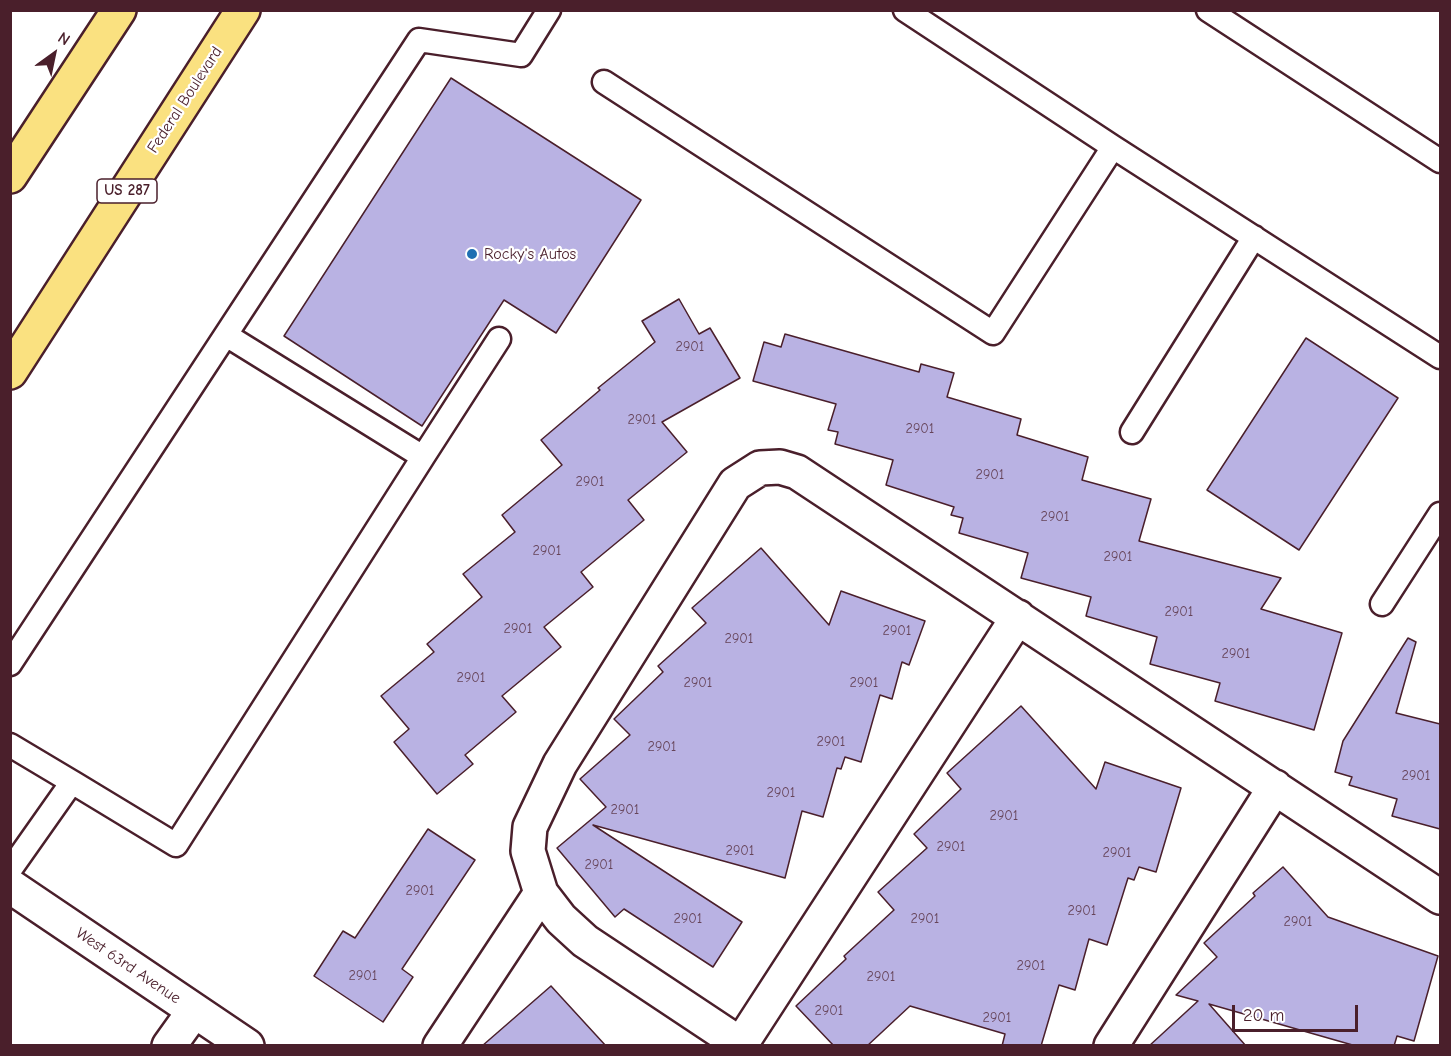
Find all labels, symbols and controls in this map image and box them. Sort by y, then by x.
north arrow [24,24,84,84]
text: N [55,29,73,49]
street label: Federal Boulevard [143,43,227,157]
road number: US 287 [97,179,157,203]
place label: Rocky's Autos [484,244,576,264]
marker: Rocky's Autos [465,247,479,261]
house number: 2901 [676,339,704,355]
house number: 2901 [628,412,656,428]
house number: 2901 [906,421,934,437]
house number: 2901 [976,467,1004,483]
house number: 2901 [576,474,604,490]
house number: 2901 [1041,509,1069,525]
house number: 2901 [533,543,561,559]
house number: 2901 [1104,549,1132,565]
house number: 2901 [1165,604,1193,620]
house number: 2901 [504,621,532,637]
house number: 2901 [883,623,911,639]
house number: 2901 [725,631,753,647]
house number: 2901 [1222,646,1250,662]
house number: 2901 [457,670,485,686]
house number: 2901 [684,675,712,691]
house number: 2901 [850,675,878,691]
house number: 2901 [817,734,845,750]
house number: 2901 [648,739,676,755]
house number: 2901 [1402,768,1430,784]
house number: 2901 [767,785,795,801]
house number: 2901 [611,802,639,818]
house number: 2901 [990,808,1018,824]
house number: 2901 [937,839,965,855]
house number: 2901 [726,843,754,859]
house number: 2901 [1103,845,1131,861]
house number: 2901 [585,857,613,873]
house number: 2901 [406,883,434,899]
house number: 2901 [1068,903,1096,919]
house number: 2901 [674,911,702,927]
house number: 2901 [911,911,939,927]
house number: 2901 [1284,914,1312,930]
street label: West 63rd Avenue [72,924,184,1008]
house number: 2901 [1017,958,1045,974]
house number: 2901 [349,968,377,984]
house number: 2901 [867,969,895,985]
scale bar [1235,993,1361,1031]
house number: 2901 [815,1003,843,1019]
text: 20 m [1243,1005,1284,1026]
house number: 2901 [983,1010,1011,1026]

